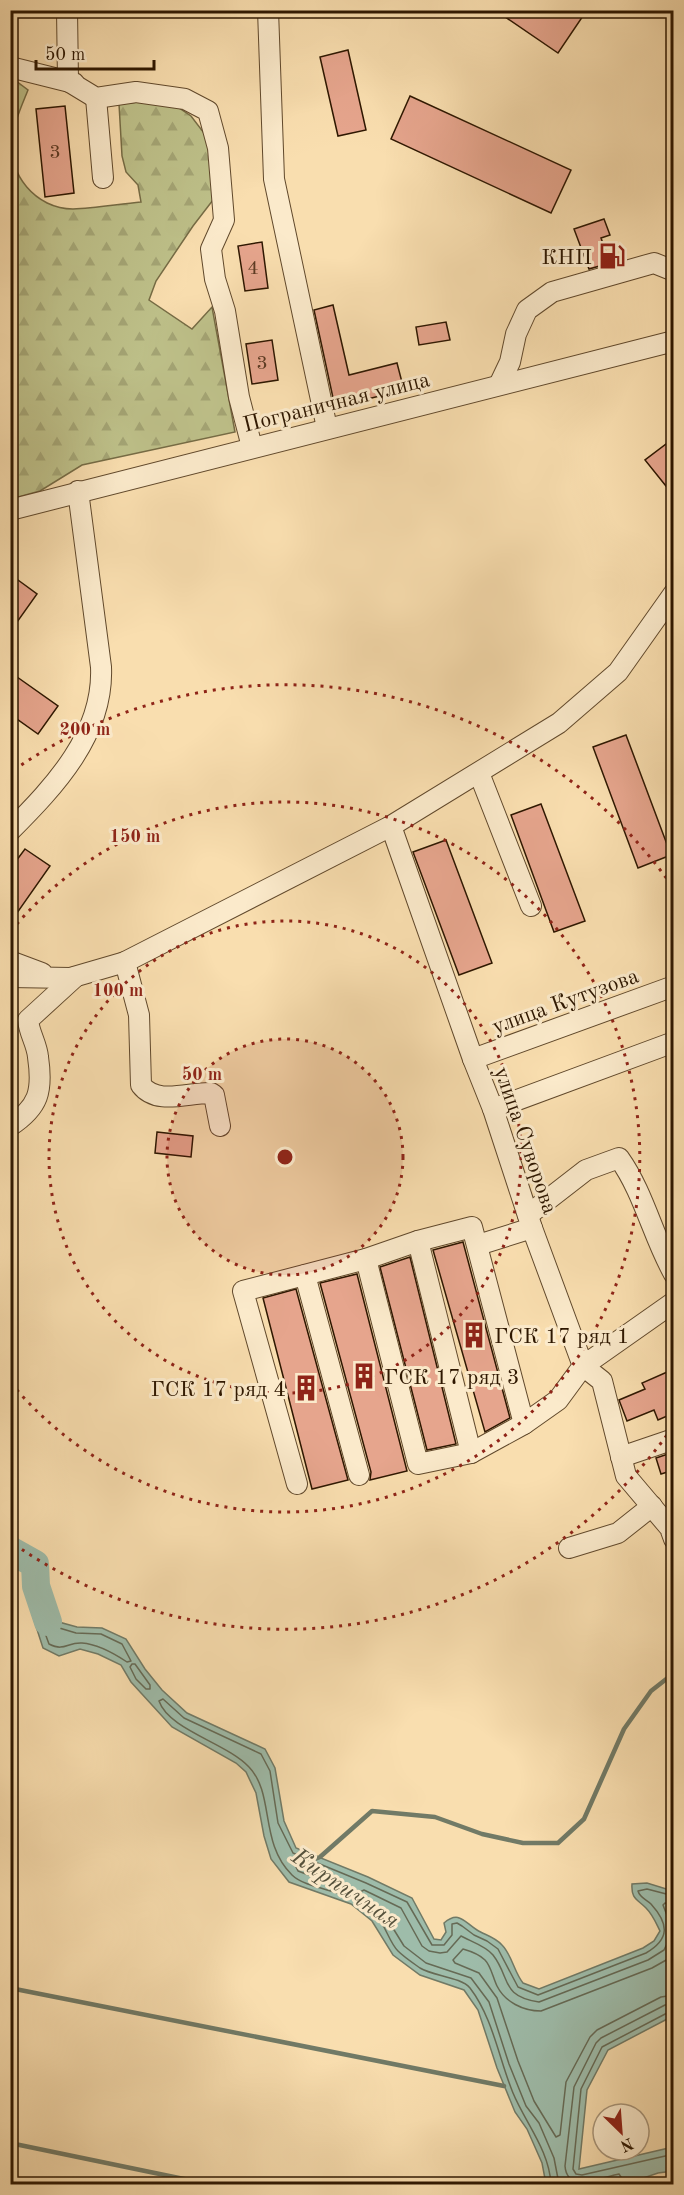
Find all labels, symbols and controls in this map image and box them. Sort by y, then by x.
scale bar [36,33,154,71]
text: 50 m [45,46,85,64]
house number: 3 [49,143,61,163]
fuel station icon: КНП [597,241,627,271]
place label: КНП [541,247,592,269]
house number: 4 [247,259,259,279]
house number: 3 [256,354,268,374]
street label: Пограничная улица [241,369,432,437]
text: 200 m [60,721,110,739]
text: 150 m [110,828,160,846]
street label: улица Кутузова [490,965,642,1039]
text: 100 m [93,982,143,1000]
street label: улица Суворова [490,1064,561,1217]
text: 50 m [182,1066,222,1084]
centre of rings [275,1147,295,1167]
building icon: ГСК 17 ряд 1 [459,1320,489,1350]
place label: ГСК 17 ряд 1 [494,1326,629,1348]
building icon: ГСК 17 ряд 3 [349,1361,379,1391]
place label: ГСК 17 ряд 3 [384,1367,519,1389]
building icon: ГСК 17 ряд 4 [291,1373,321,1403]
place label: ГСК 17 ряд 4 [151,1379,286,1401]
water label: Кирпичная [286,1845,403,1934]
north arrow [591,2102,651,2162]
text: N [617,2134,635,2154]

